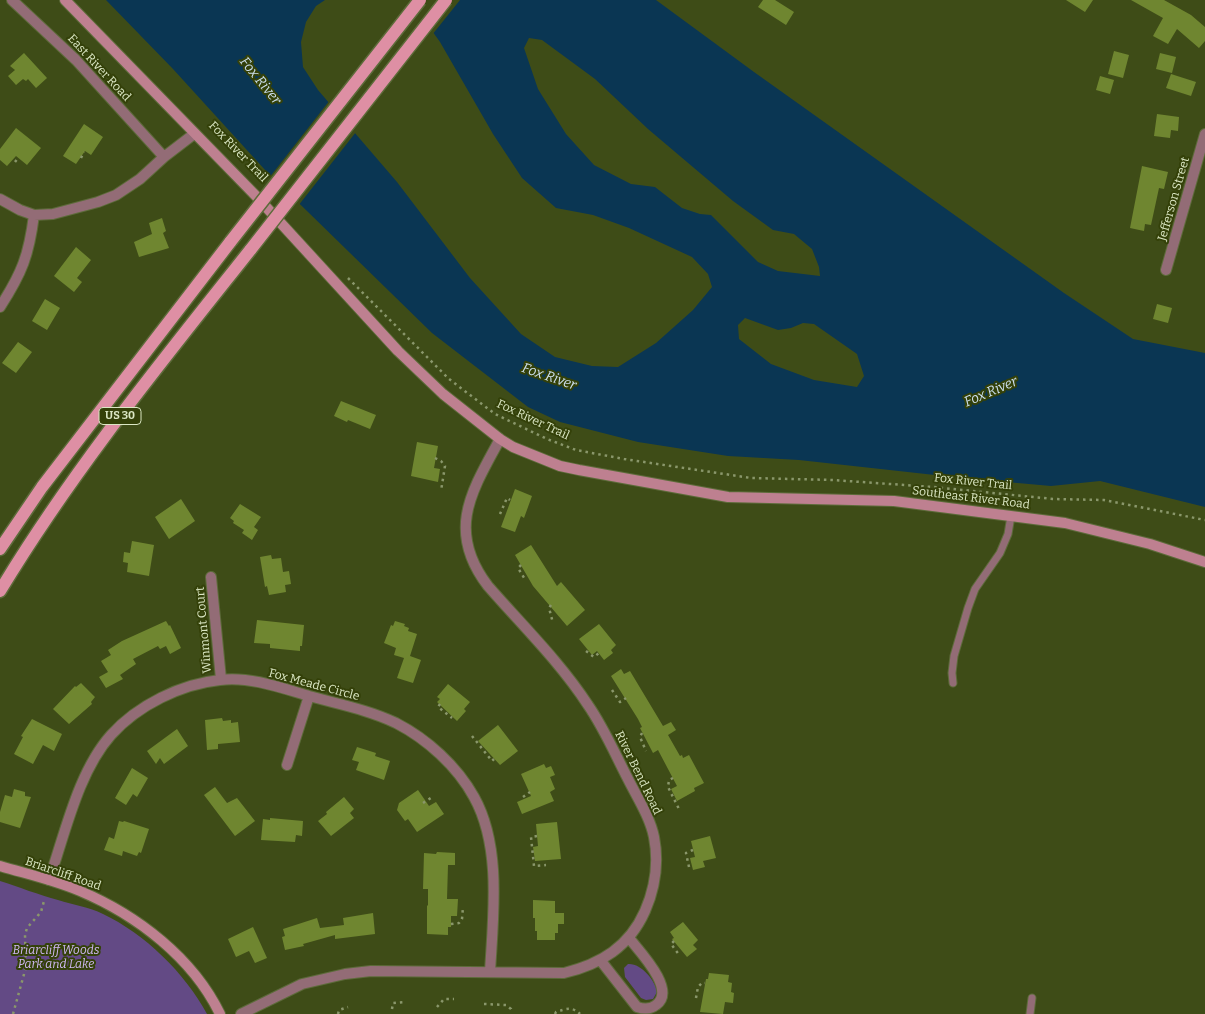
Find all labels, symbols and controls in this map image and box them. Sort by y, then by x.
street label: East River Road [64,32,134,104]
water label: Fox River [236,54,284,108]
street label: Fox River Trail [206,119,270,185]
street label: Jefferson Street [1155,155,1193,243]
water label: Fox River [519,360,579,394]
water label: Fox River [962,373,1020,411]
street label: Fox River Trail [494,397,572,443]
road number: US 30 [99,408,141,424]
street label: Fox River Trail [933,471,1013,493]
street label: Southeast River Road [911,484,1031,512]
street label: Winmont Court [193,586,215,674]
street label: Fox Meade Circle [267,666,361,704]
street label: River Bend Road [612,729,664,817]
street label: Briarcliff Road [23,854,103,894]
park label: Briarcliff Woods Park and Lake [13,944,99,972]

